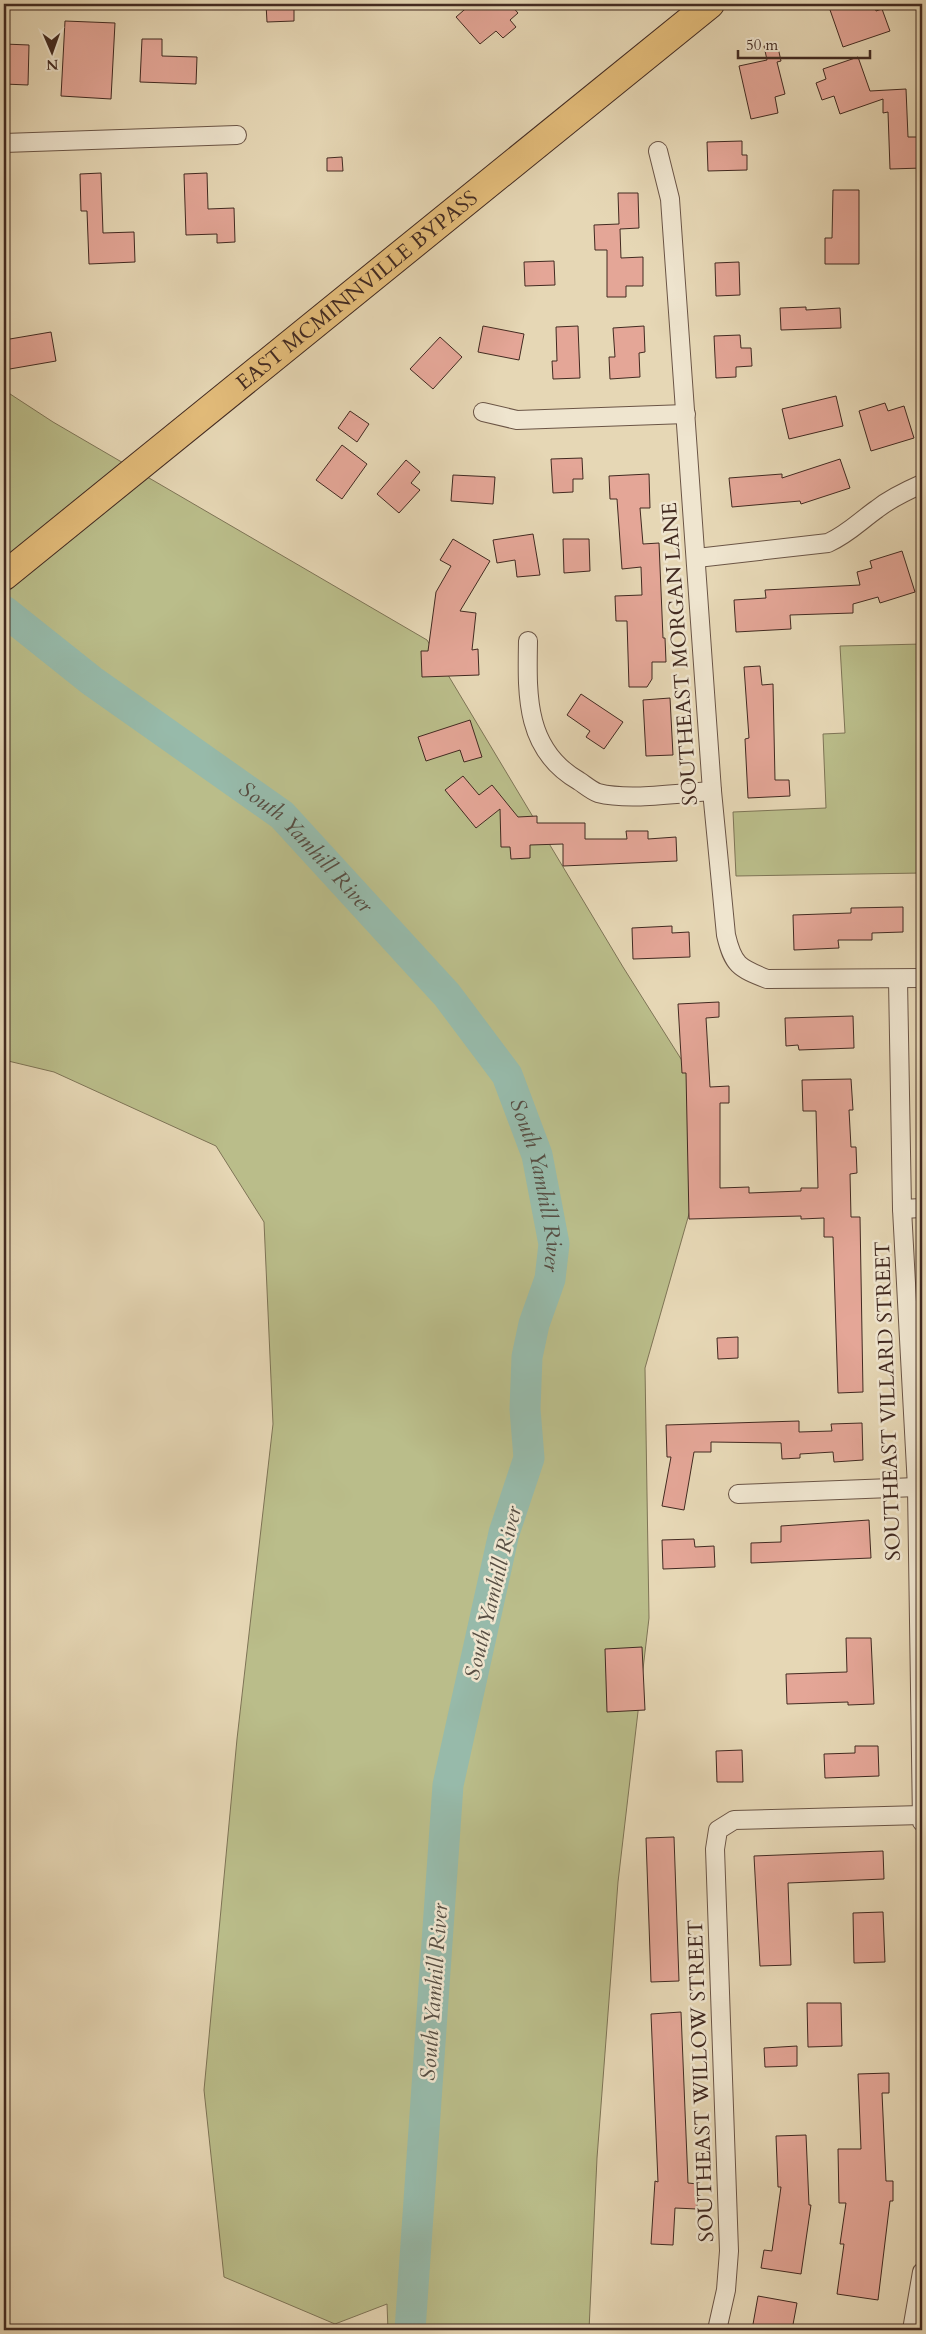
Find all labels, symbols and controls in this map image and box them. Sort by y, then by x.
north arrow [28,28,78,78]
scale bar [738,28,871,60]
text: 50 m [746,35,778,55]
text: N [46,55,59,74]
street label: EAST MCMINNVILLE BYPASS [230,184,484,397]
street label: SOUTHEAST MORGAN LANE [655,501,705,807]
water label: South Yamhill River [233,774,380,920]
water label: South Yamhill River [502,1094,569,1274]
street label: SOUTHEAST VILLARD STREET [868,1240,908,1562]
water label: South Yamhill River [457,1502,529,1683]
water label: South Yamhill River [413,1902,455,2082]
street label: SOUTHEAST WILLOW STREET [681,1919,721,2243]

